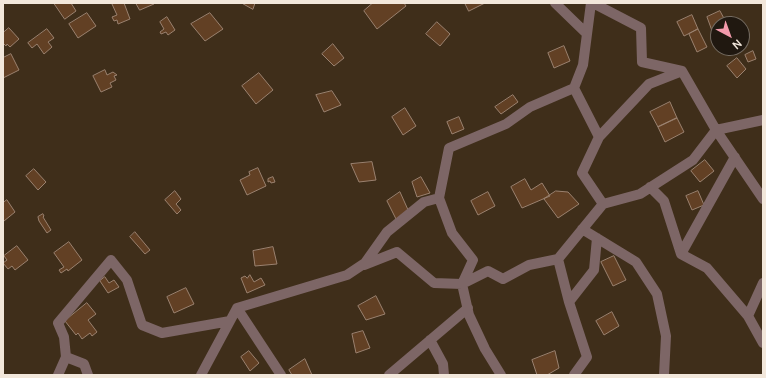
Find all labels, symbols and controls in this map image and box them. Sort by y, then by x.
north arrow [710,16,750,56]
text: N [730,36,745,53]

